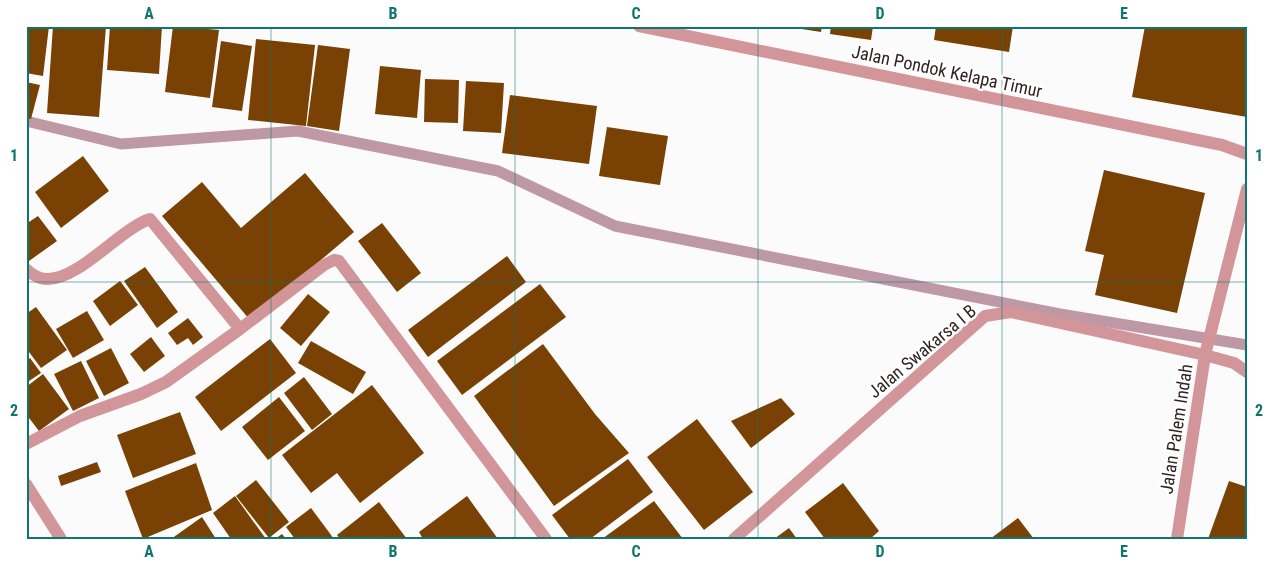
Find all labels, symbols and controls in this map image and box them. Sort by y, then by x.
text: A [144,4,154,23]
text: B [389,4,398,23]
text: C [631,4,641,23]
text: D [875,4,885,23]
text: E [1120,4,1128,23]
street label: Jalan Pondok Kelapa Timur [850,41,1045,102]
text: 1 [10,146,18,165]
text: 1 [1255,146,1263,165]
street label: Jalan Swakarsa I B [864,300,980,402]
street label: Jalan Palem Indah [1155,363,1197,495]
text: 2 [10,401,18,420]
text: 2 [1255,401,1263,420]
text: A [144,542,154,561]
text: B [389,542,398,561]
text: C [631,542,641,561]
text: D [875,542,885,561]
text: E [1120,542,1128,561]

